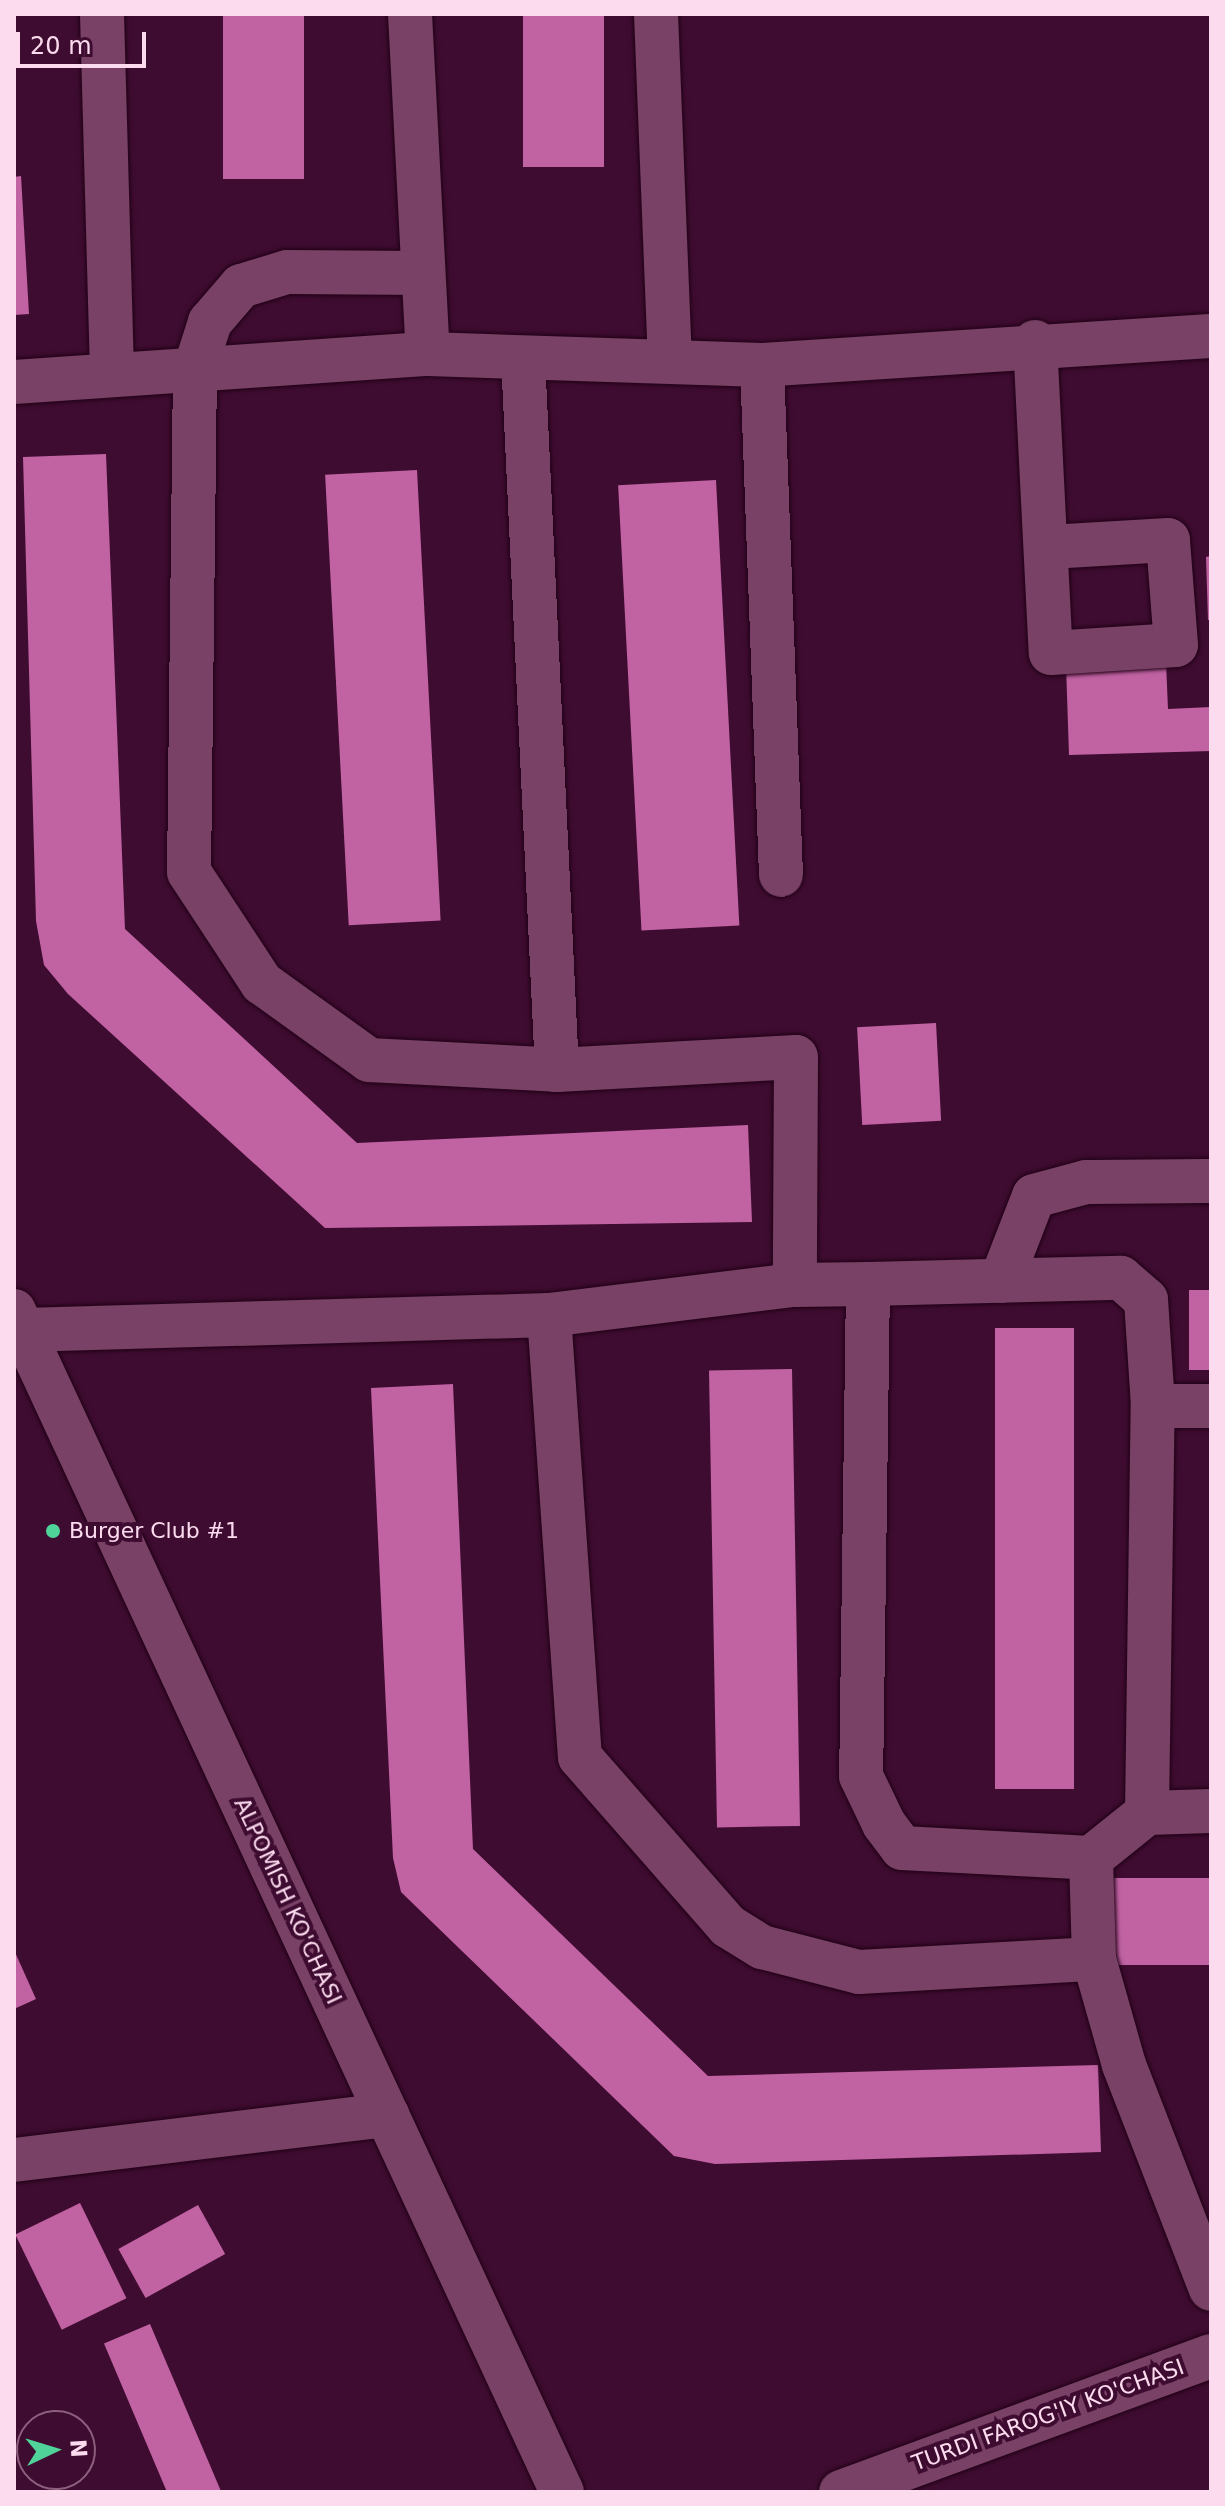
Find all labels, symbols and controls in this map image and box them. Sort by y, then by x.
scale bar [20,16,150,66]
text: 20 m [30,32,92,60]
place label: Burger Club #1 [69,1518,239,1544]
marker: Burger Club #1 [44,1522,62,1540]
street label: ALPOMISH KO'CHASI [229,1794,347,2008]
street label: TURDI FAROG'IY KO'CHASI [908,2353,1188,2477]
north arrow [16,2410,96,2490]
text: N [65,2438,92,2458]

